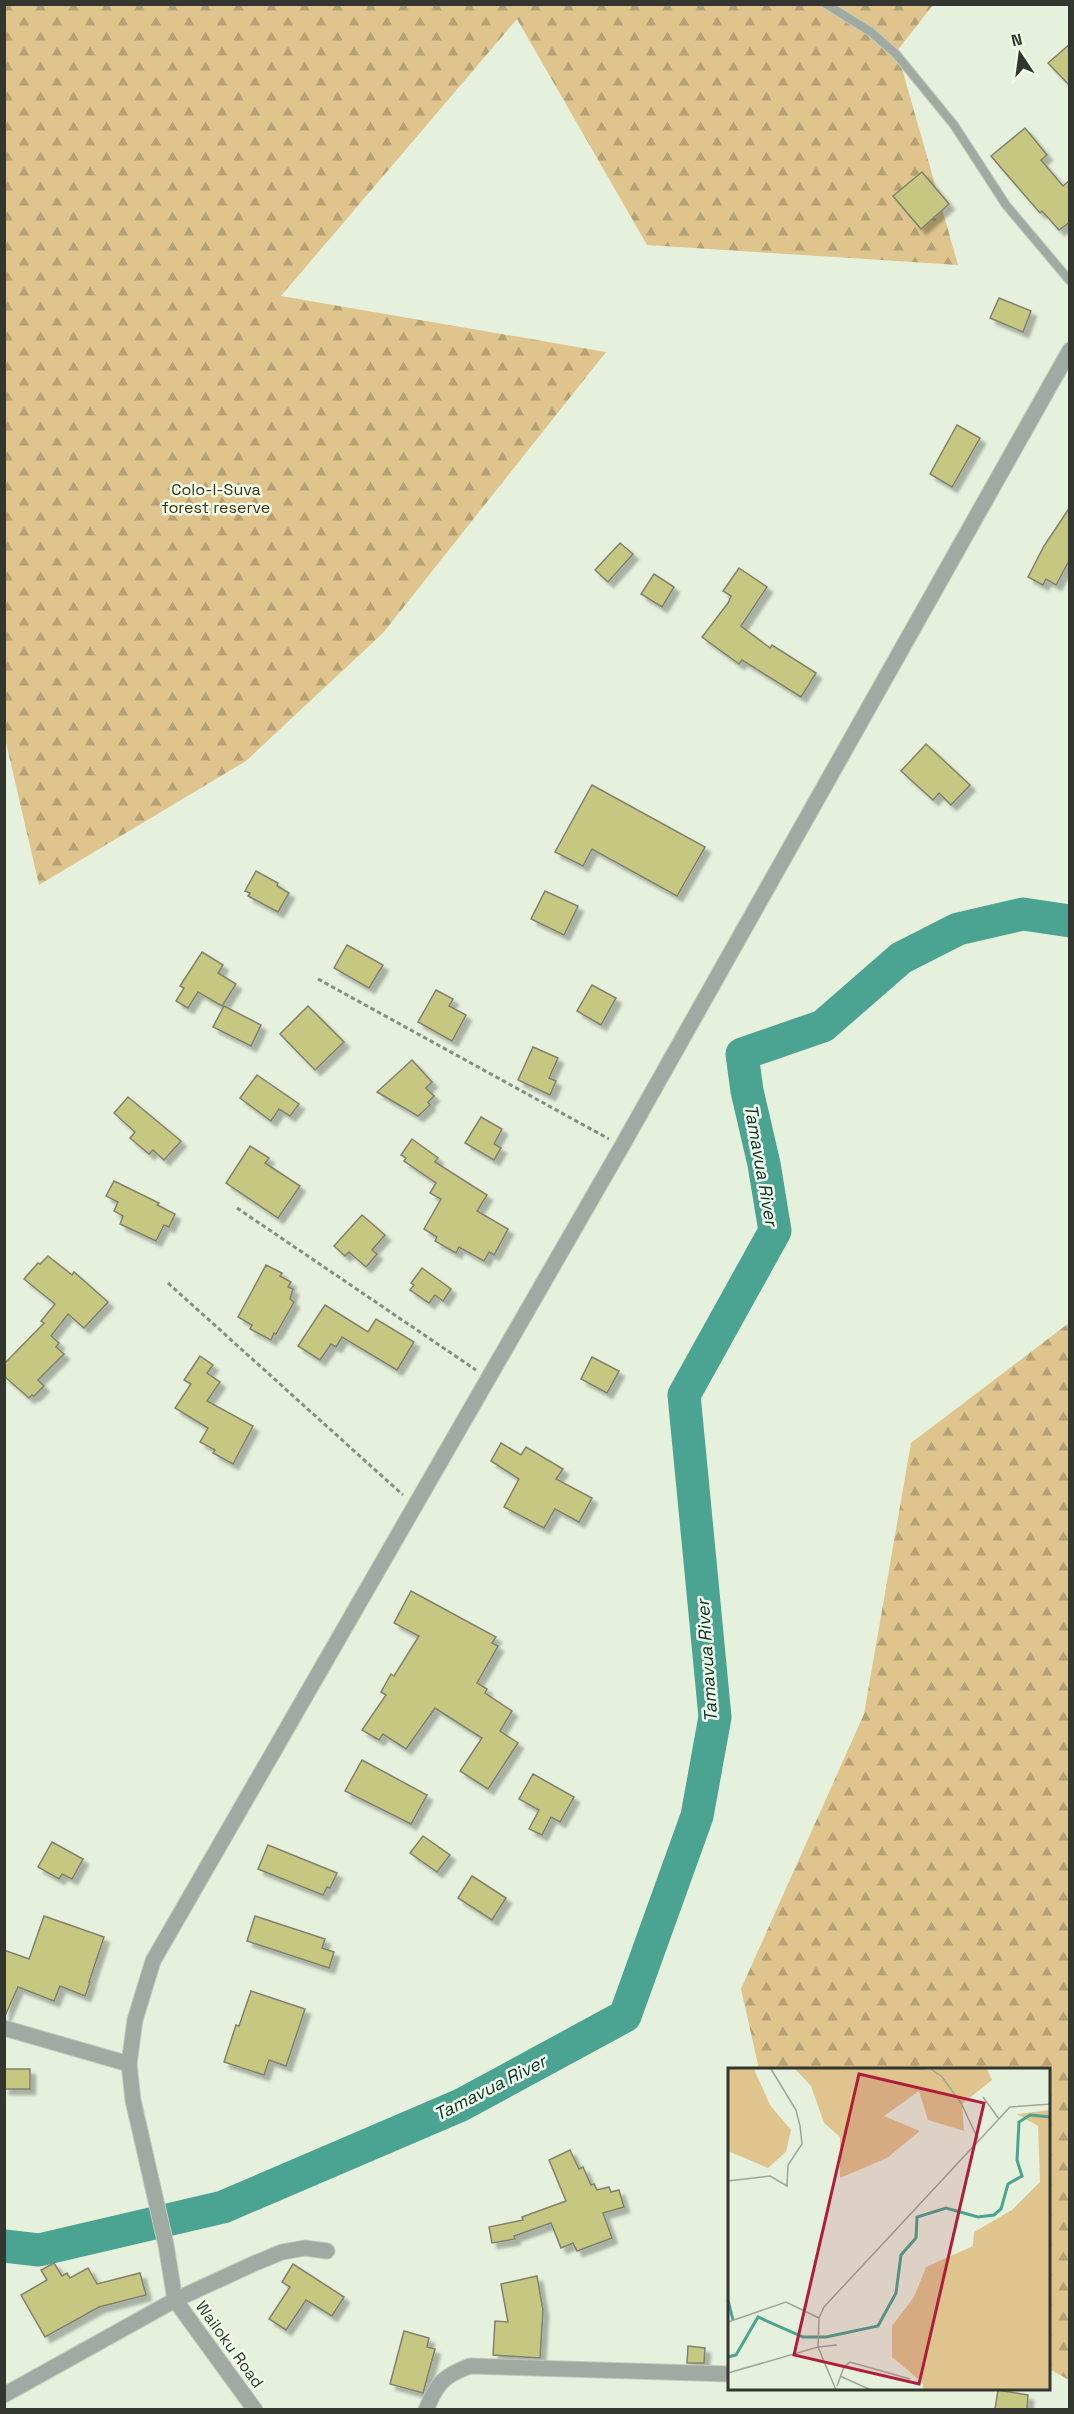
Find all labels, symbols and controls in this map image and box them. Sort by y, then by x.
north arrow [990,24,1050,84]
text: N [1009,28,1024,51]
park label: Colo-I-Suva forest reserve [162,479,270,518]
water label: Tamavua River [739,1102,784,1230]
water label: Tamavua River [691,1597,722,1723]
water label: Tamavua River [430,2048,552,2126]
inset map [728,2068,1050,2390]
street label: Wailoku Road [191,2297,268,2392]

